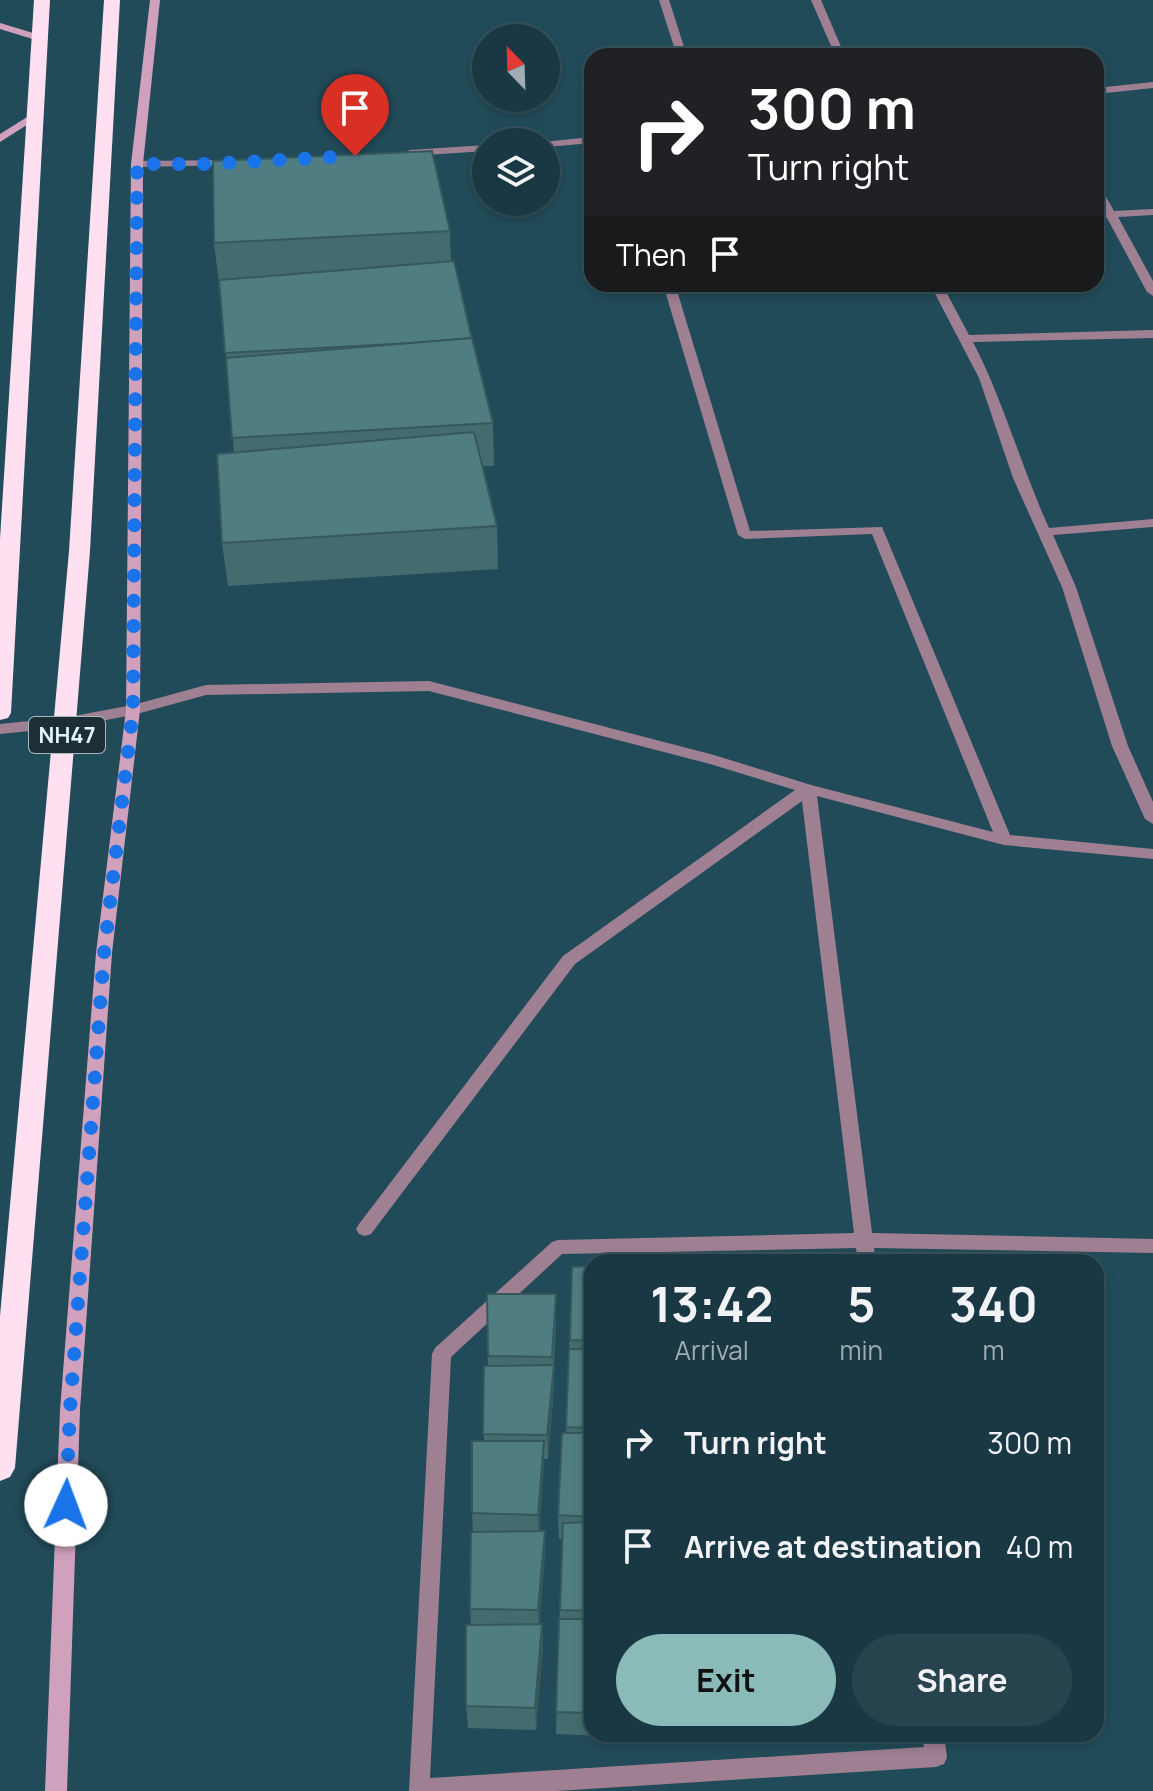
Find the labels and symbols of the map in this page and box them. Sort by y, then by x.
north arrow [472,24,560,112]
pin [321,74,389,156]
road number: NH47 [29,717,105,753]
position arrow [24,1463,108,1547]

